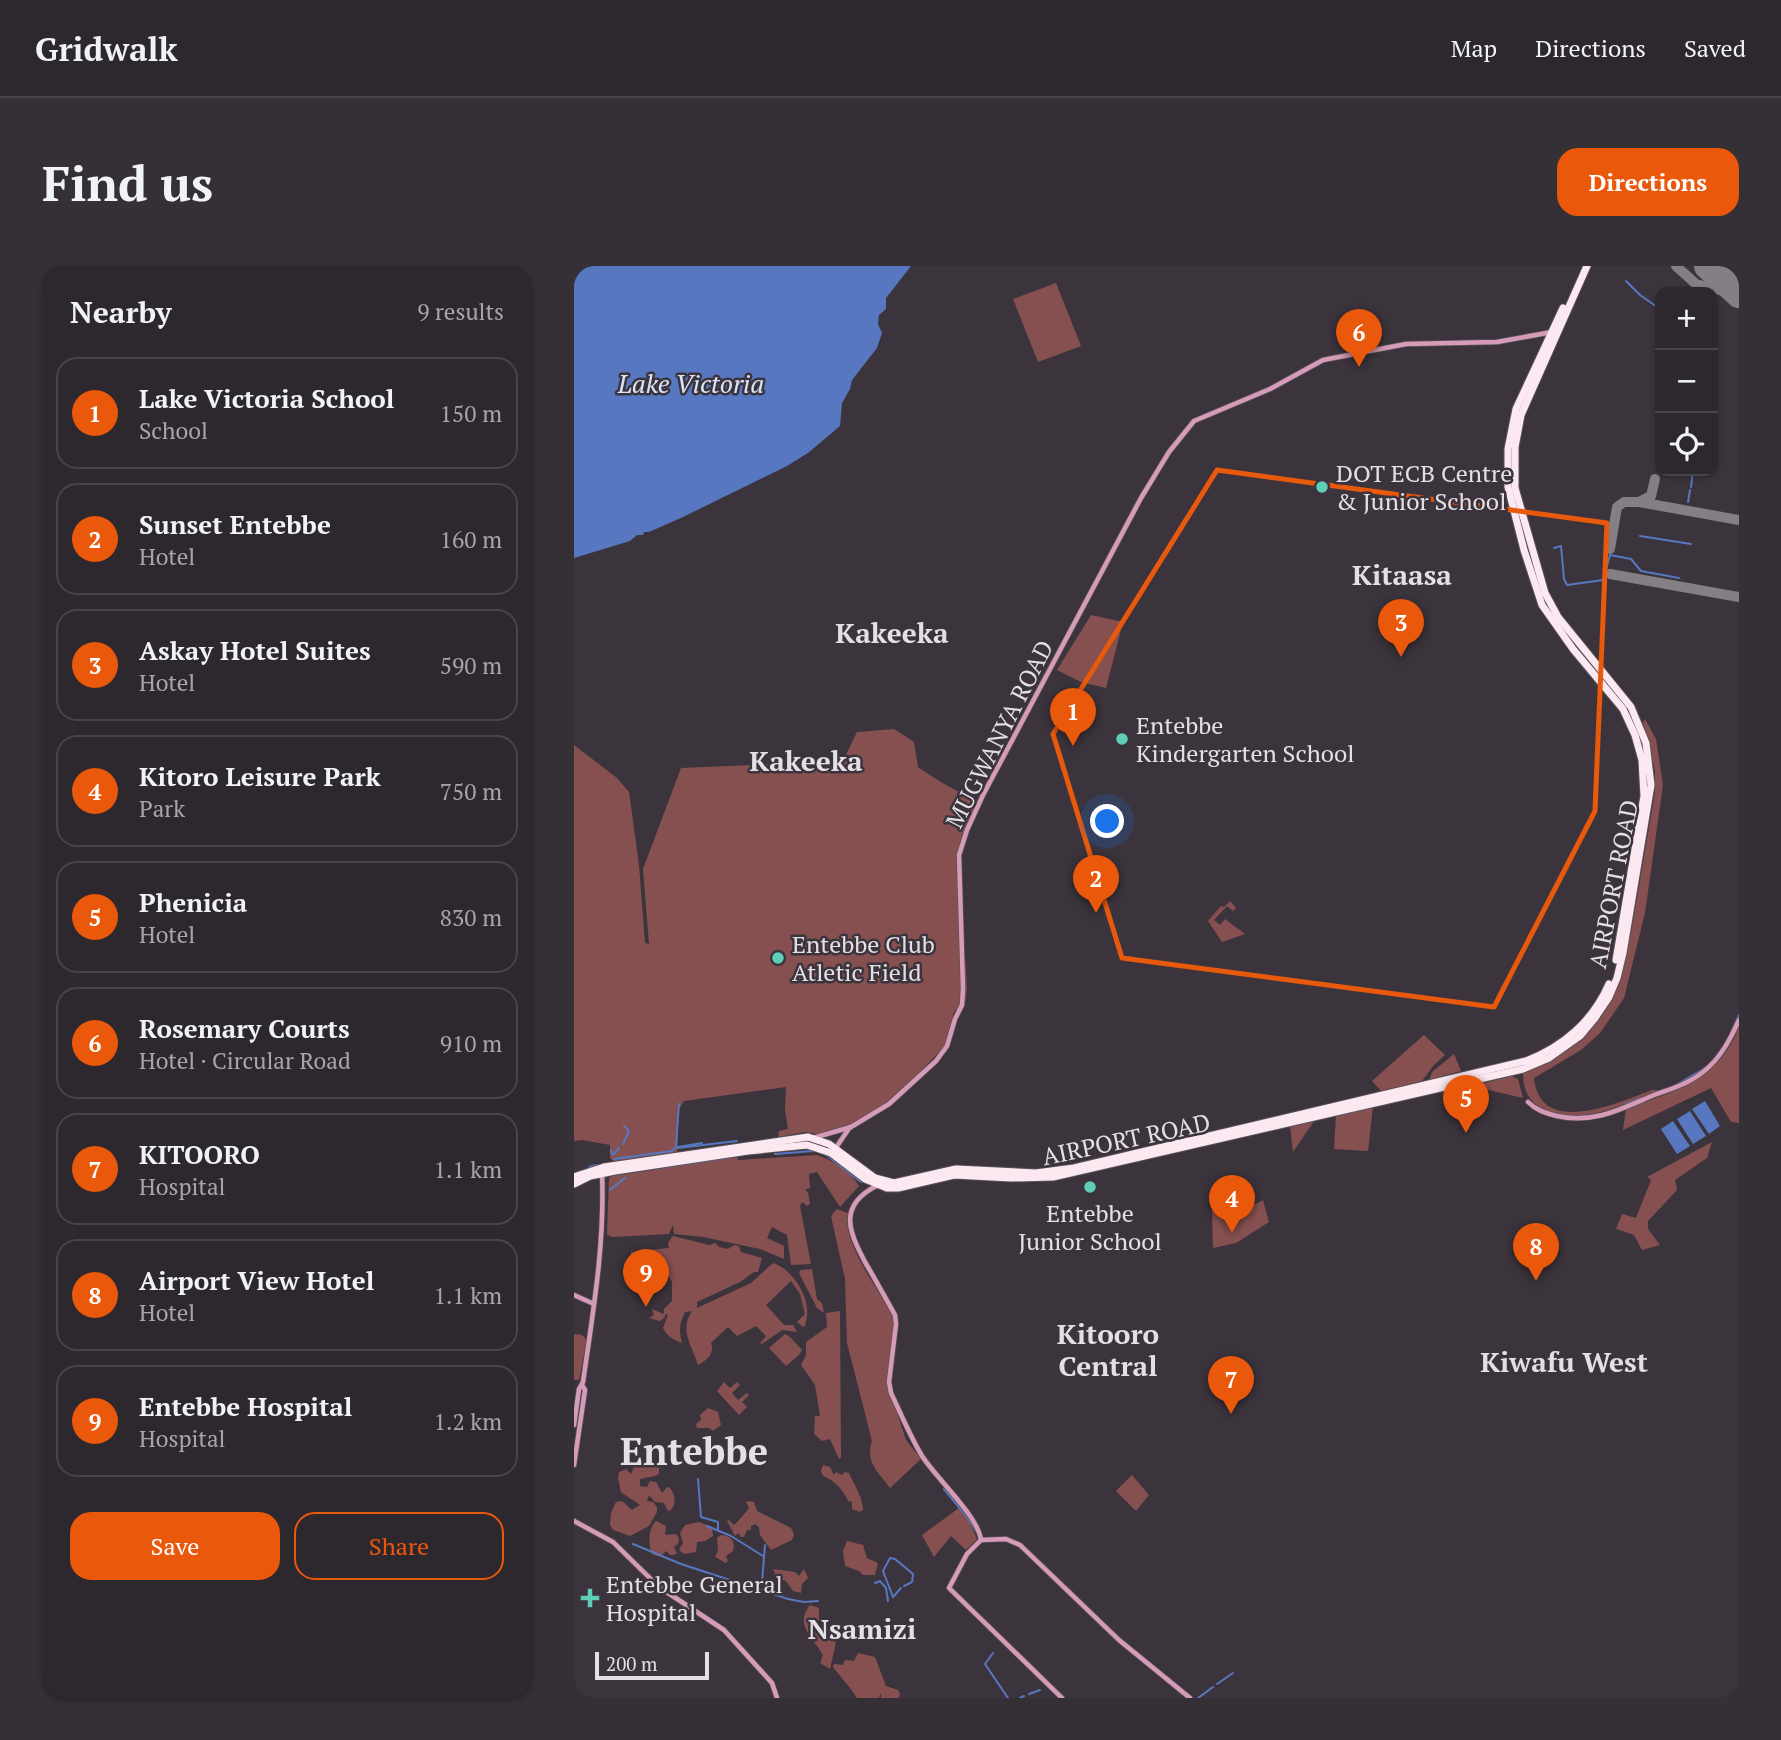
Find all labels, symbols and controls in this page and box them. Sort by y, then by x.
text: Gridwalk [35,27,178,70]
text: Map [1451,32,1497,64]
text: Directions [1535,32,1646,64]
text: Saved [1684,32,1746,64]
button: Directions [1557,148,1739,216]
text: Find us [42,150,213,215]
map controls [1655,287,1718,476]
button: + [1655,287,1718,350]
text: Nearby [70,292,172,332]
text: 9 results [417,296,504,327]
pin: 6 [1336,309,1382,367]
button: − [1655,350,1718,413]
water label: Lake Victoria [617,366,764,400]
text: Lake Victoria School [139,381,394,415]
text: 1 [89,398,102,429]
text: 150 m [440,398,502,429]
button: locate [1655,413,1718,476]
text: School [139,415,208,446]
place label: DOT ECB Centre & Junior School [1336,457,1512,517]
marker: DOT ECB Centre & Junior School [1314,479,1330,495]
text: Sunset Entebbe [139,507,331,541]
text: 2 [89,524,102,555]
text: 160 m [440,524,502,555]
text: Hotel [139,541,195,572]
district label: Kitaasa [1352,556,1452,593]
pin: 3 [1378,599,1424,657]
district label: Kakeeka [835,614,949,651]
text: Askay Hotel Suites [139,633,371,667]
street label: MUGWANYA ROAD [938,634,1060,834]
text: 3 [89,650,102,681]
text: 590 m [440,650,502,681]
text: Hotel [139,667,195,698]
pin: 1 [1050,688,1096,746]
place label: Entebbe Kindergarten School [1136,709,1355,769]
marker: Entebbe Kindergarten School [1114,731,1130,747]
district label: Kakeeka [749,742,863,779]
text: Kitoro Leisure Park [139,759,381,793]
text: 4 [89,776,102,807]
text: 750 m [440,776,502,807]
text: Park [139,793,185,824]
street label: AIRPORT ROAD [1581,797,1645,971]
your location [1090,804,1124,838]
pin: 2 [1073,855,1119,913]
text: Phenicia [139,885,247,919]
text: 5 [89,902,102,933]
text: 830 m [440,902,502,933]
text: Hotel [139,919,195,950]
place label: Entebbe Club Atletic Field [792,928,935,988]
marker: Entebbe Club Atletic Field [770,950,786,966]
text: Rosemary Courts [139,1011,350,1045]
text: 6 [89,1028,102,1059]
text: 910 m [440,1028,502,1059]
text: Hotel · Circular Road [139,1045,351,1076]
pin: 5 [1443,1075,1489,1133]
street label: AIRPORT ROAD [1039,1106,1213,1172]
text: KITOORO [139,1137,260,1171]
text: 7 [89,1154,102,1185]
text: 1.1 km [434,1154,502,1185]
text: Hospital [139,1171,225,1202]
pin: 4 [1209,1175,1255,1233]
marker: Entebbe Junior School [1082,1179,1098,1195]
place label: Entebbe Junior School [1018,1197,1162,1257]
pin: 8 [1513,1223,1559,1281]
pin: 9 [623,1249,669,1307]
text: Airport View Hotel [139,1263,374,1297]
text: 8 [89,1280,102,1311]
text: 1.1 km [434,1280,502,1311]
text: Hotel [139,1297,195,1328]
district label: Kitooro Central [1057,1315,1159,1384]
district label: Kiwafu West [1480,1343,1648,1380]
pin: 7 [1208,1356,1254,1414]
text: Entebbe Hospital [139,1389,353,1423]
text: 9 [89,1406,102,1437]
text: 1.2 km [434,1406,502,1437]
text: Hospital [139,1423,225,1454]
district label: Entebbe [620,1426,768,1476]
button: Save [70,1512,280,1580]
button: Share [294,1512,504,1580]
place label: Entebbe General Hospital [606,1568,783,1628]
marker: Entebbe General Hospital [580,1588,600,1608]
district label: Nsamizi [808,1610,916,1647]
scale bar [595,1649,709,1681]
text: 200 m [606,1651,657,1676]

